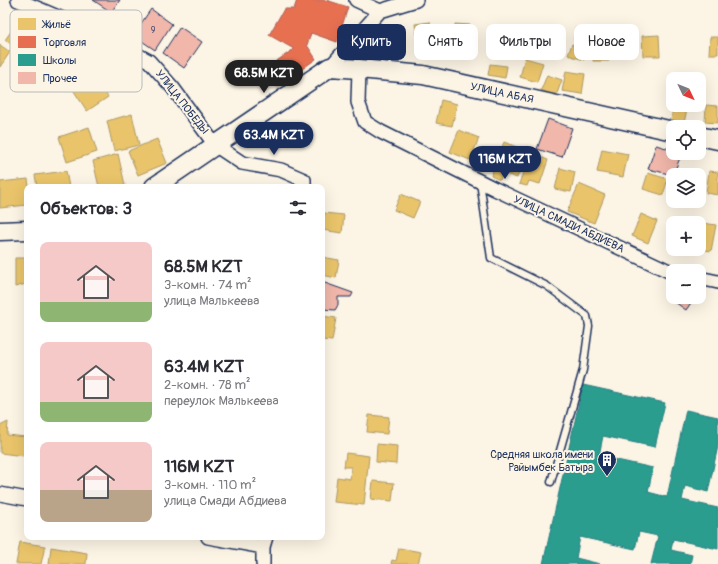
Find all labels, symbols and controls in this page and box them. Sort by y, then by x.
legend [10,10,142,92]
text: Жильё [41,18,71,31]
chip: Купить [337,24,406,60]
chip: Снять [414,24,478,60]
chip: Фильтры [486,24,566,60]
chip: Новое [574,24,639,60]
house number: 9 [151,25,156,36]
text: Торговля [43,36,86,49]
text: Школы [43,54,76,67]
pin: 68.5M KZT [218,60,310,94]
text: 68.5M KZT [234,65,294,81]
street label: УЛИЦА ПОБЕДЫ [153,67,211,137]
text: Прочее [43,72,78,85]
north arrow [666,72,706,112]
map controls [666,72,706,304]
street label: УЛИЦА АБАЯ [469,80,535,106]
button: locate [666,120,706,160]
pin: 63.4M KZT [228,122,320,156]
text: 63.4M KZT [243,127,305,143]
pin: 116M KZT [464,146,546,180]
text: 116M KZT [478,151,532,167]
button: layers [666,168,706,208]
street label: УЛИЦА СМАДИ АБДИЕВА [512,193,626,255]
icon: filters [287,197,309,219]
text: Объектов: 3 [40,198,132,219]
button: + [666,216,706,256]
text: 68.5M KZT [164,256,243,277]
icon: home [72,258,120,306]
button: − [666,264,706,304]
text: 3-комн. · 74 m² [164,277,251,293]
text: улица Малькеева [164,293,259,309]
text: 63.4M KZT [164,356,244,377]
icon: home [72,358,120,406]
text: 2-комн. · 78 m² [164,377,250,393]
text: переулок Малькеева [164,393,279,409]
place label: Средняя школа имени Райымбек Батыра [490,448,593,474]
building icon: Средняя школа имени Райымбек Батыра [596,449,618,477]
text: 116M KZT [164,456,234,477]
icon: home [72,458,120,506]
text: 3-комн. · 110 m² [164,477,256,493]
text: улица Смади Абдиева [164,493,287,509]

